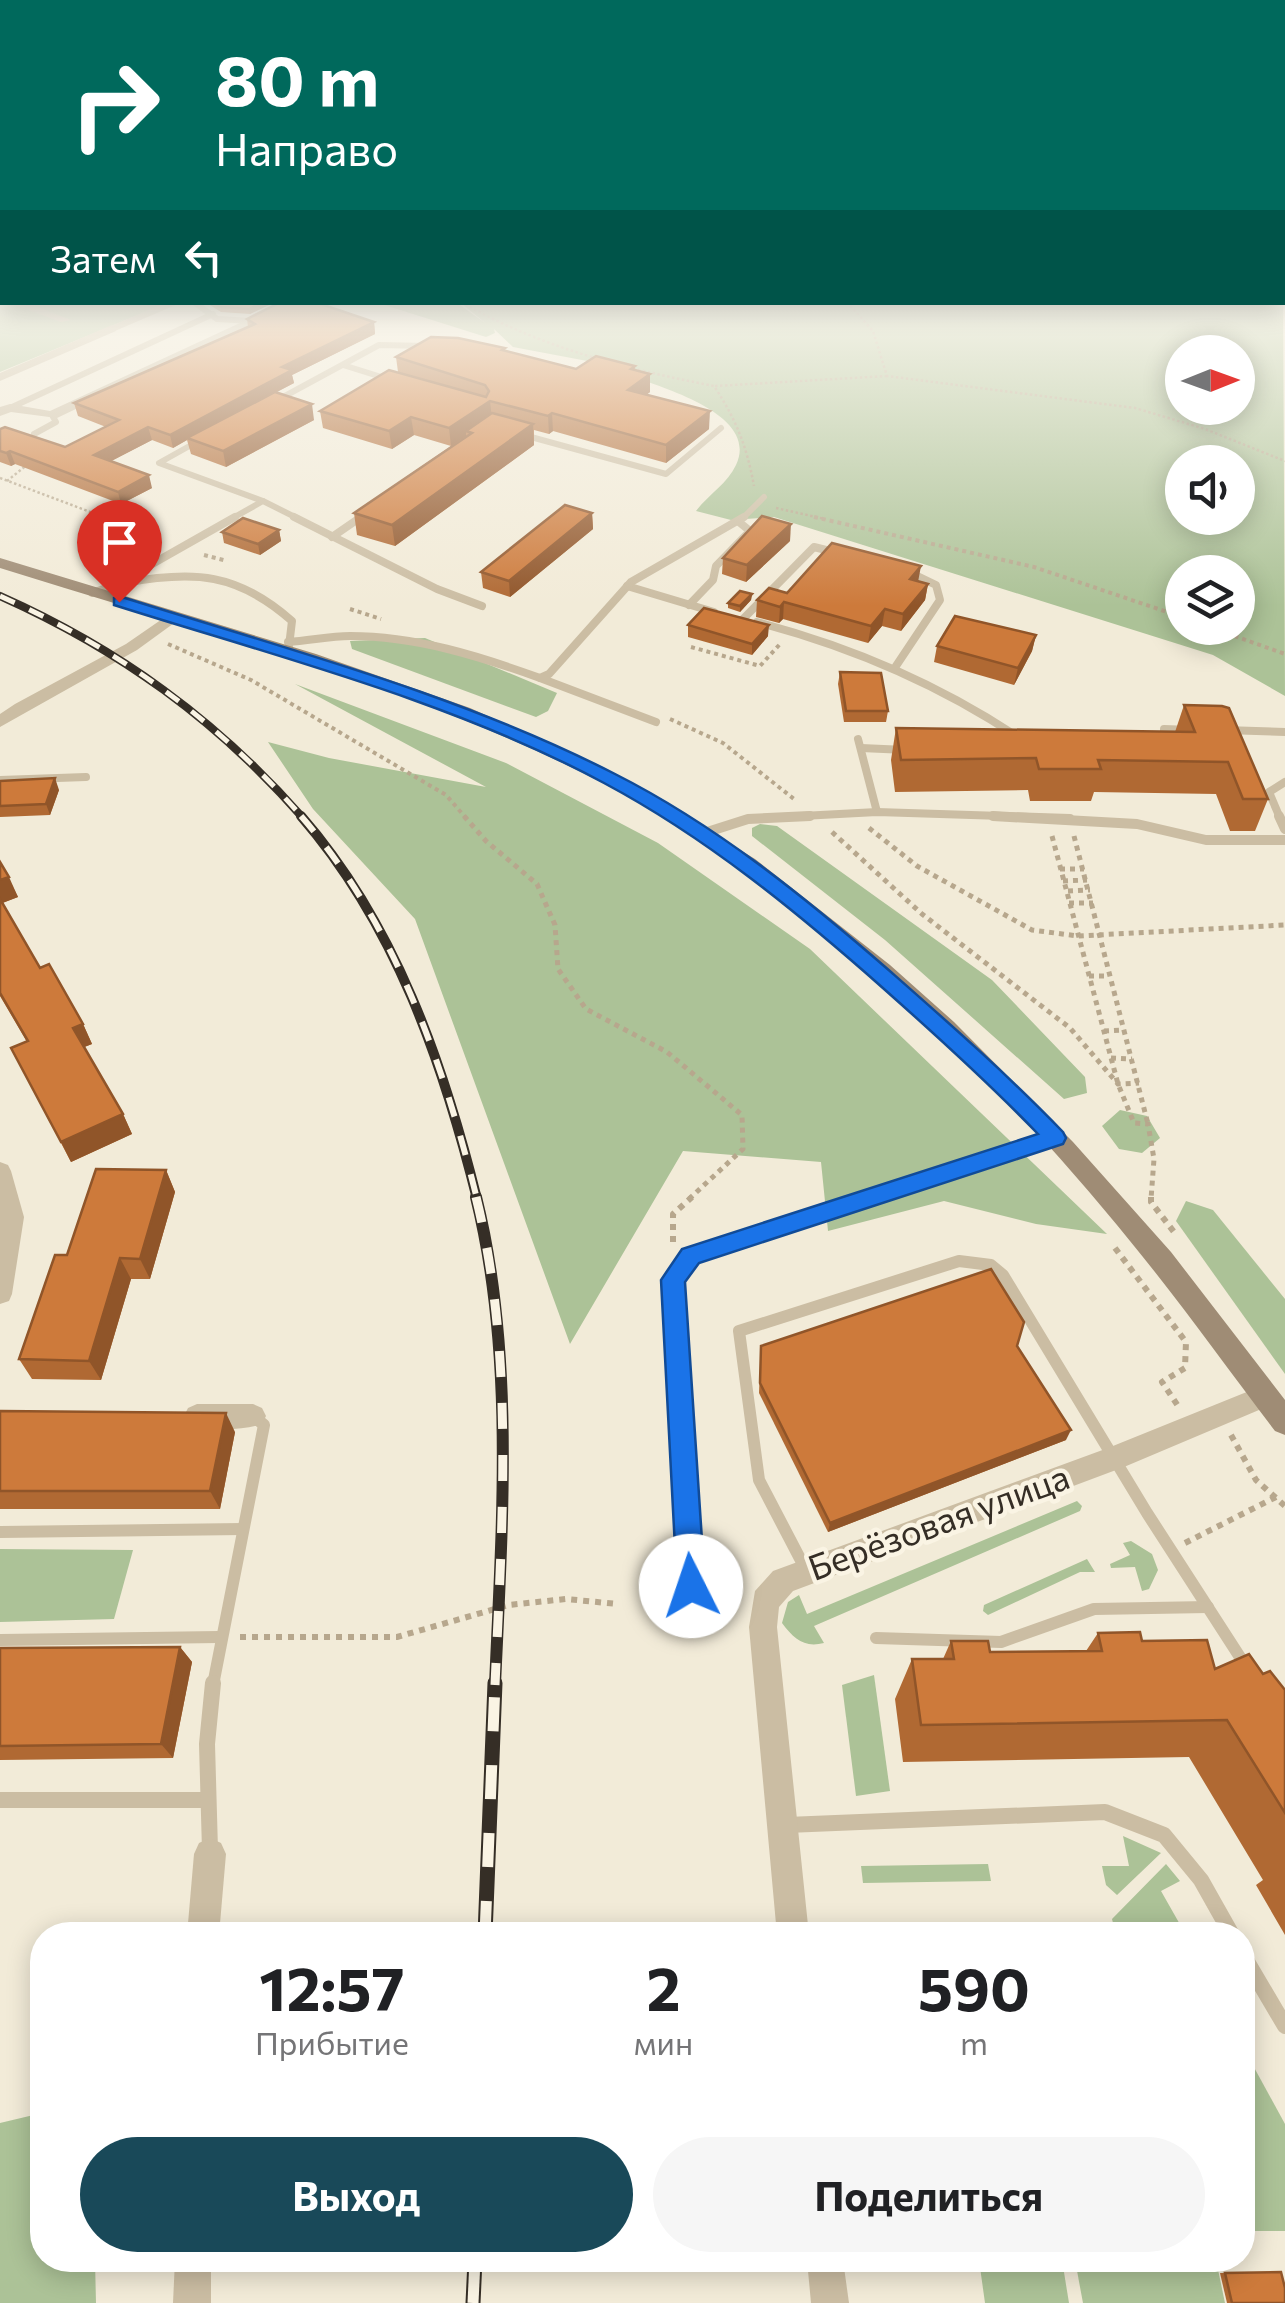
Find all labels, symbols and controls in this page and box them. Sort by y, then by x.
text: 80 m [215,35,379,120]
icon: right [50,40,180,170]
text: Направо [215,120,398,175]
icon: left [176,230,231,285]
text: Затем [50,234,156,281]
north arrow [1165,335,1255,425]
map controls [1165,335,1255,645]
button: sound [1165,445,1255,535]
pin [77,500,162,603]
icon: arrive [92,515,147,570]
button: layers [1165,555,1255,645]
street label: Берёзовая улица [802,1453,1075,1588]
position arrow [639,1534,743,1638]
text: 12:57 [259,1950,404,2023]
text: 2 [646,1950,681,2023]
text: 590 [918,1950,1030,2023]
text: Прибытие [255,2022,409,2062]
text: мин [634,2022,693,2062]
text: m [960,2022,988,2062]
button: Выход [80,2137,633,2252]
button: Поделиться [653,2137,1205,2252]

